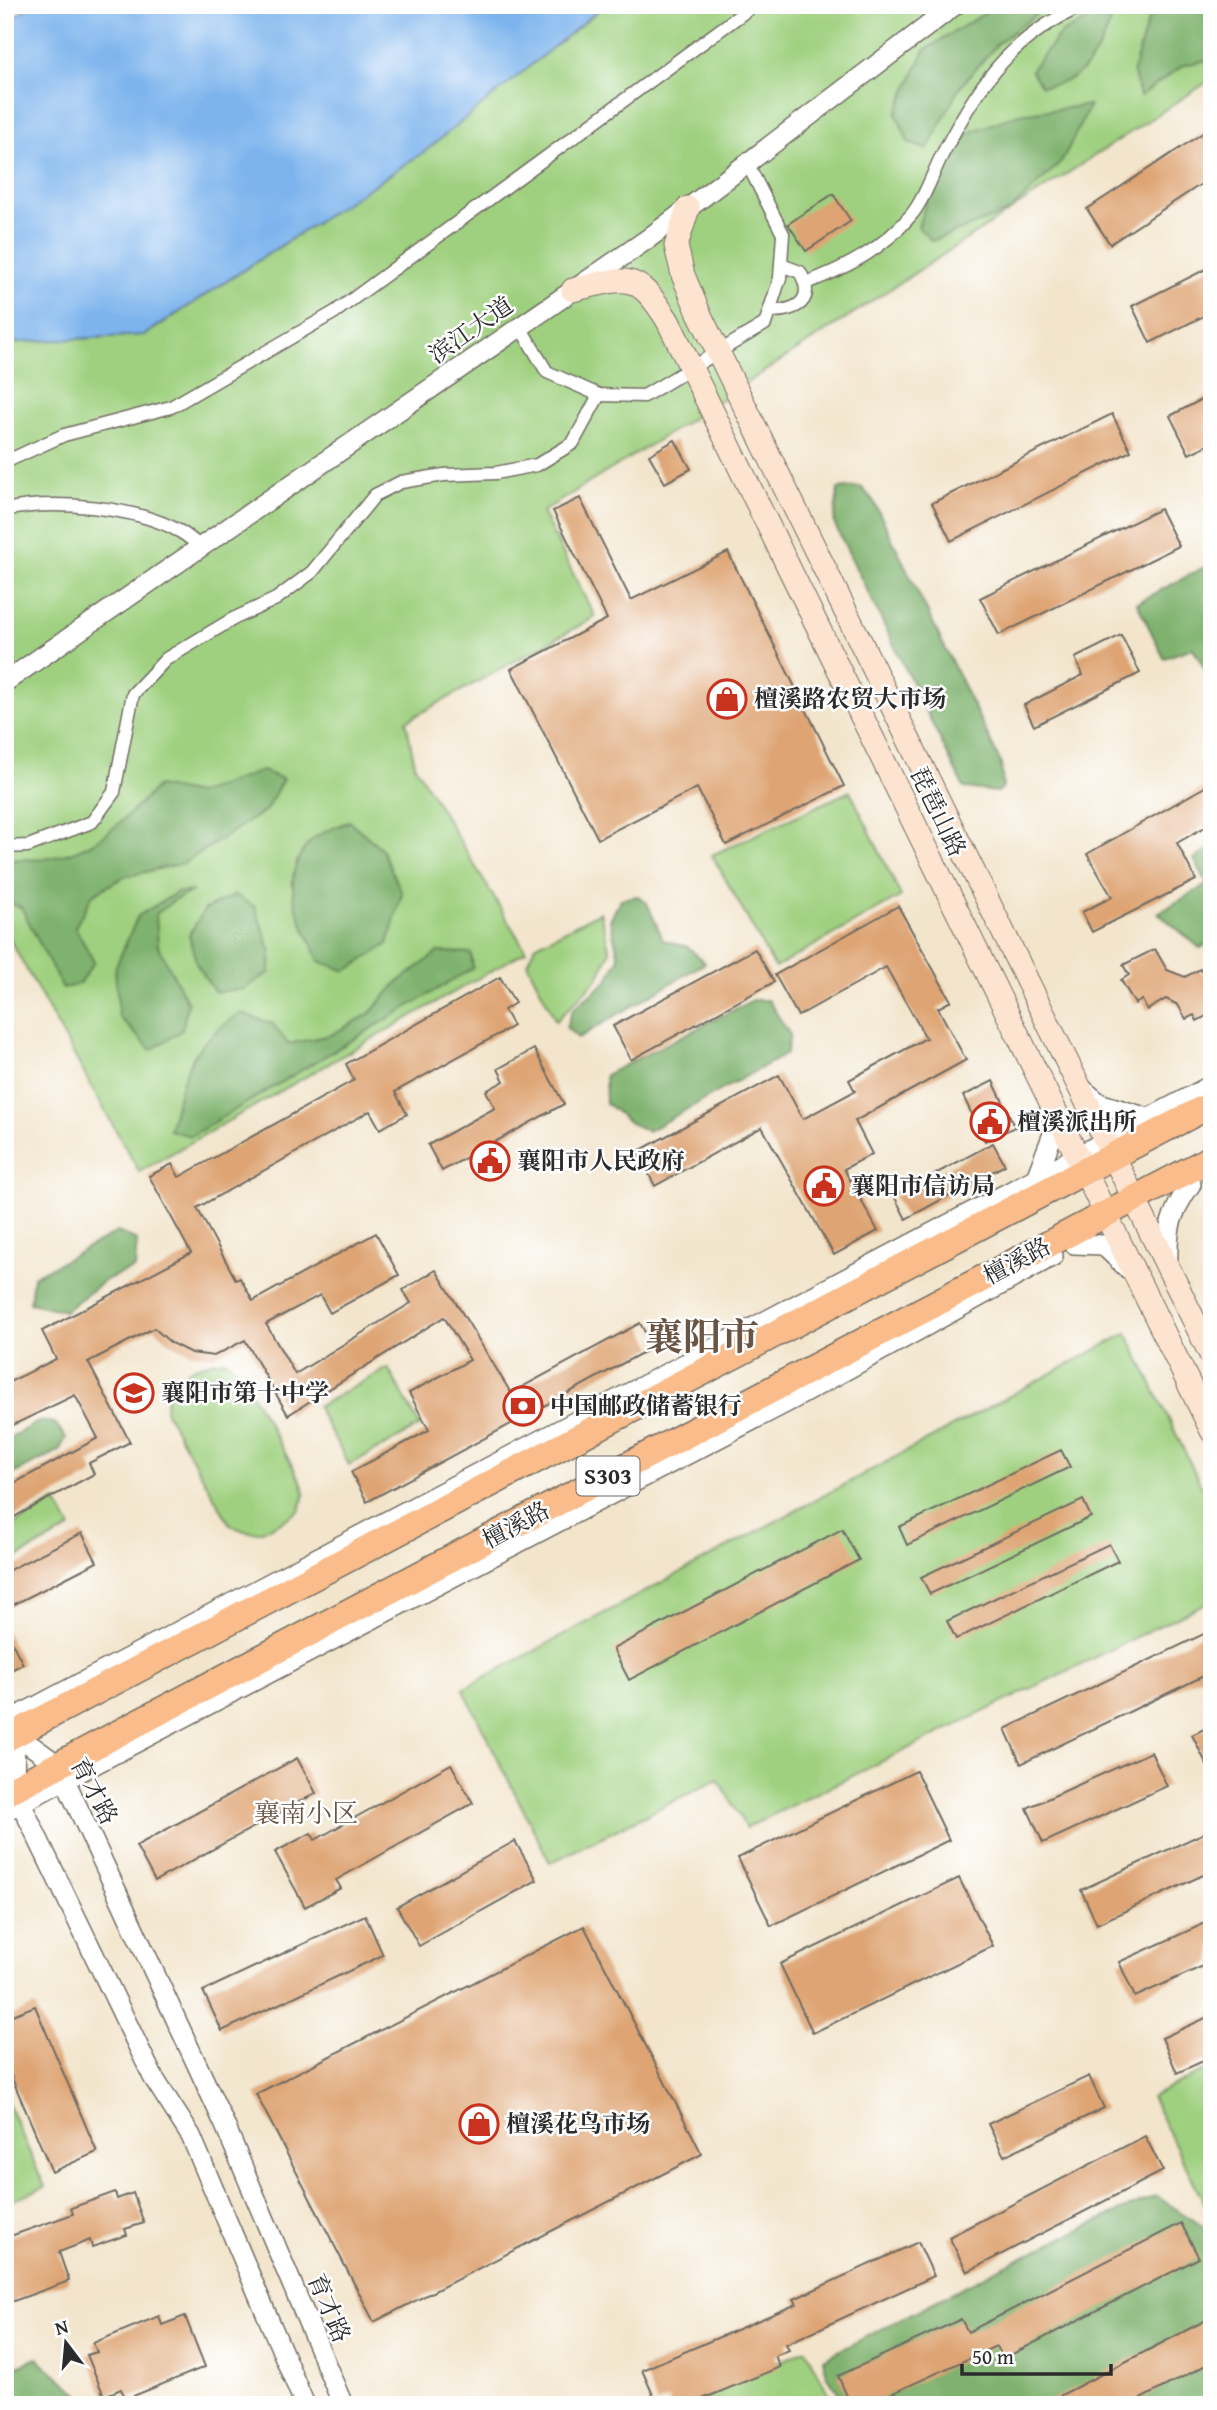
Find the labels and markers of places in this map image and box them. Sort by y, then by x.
shop icon: 檀溪路农贸大市场 [706,678,748,720]
place label: 檀溪路农贸大市场 [754,681,946,716]
public building icon: 檀溪派出所 [969,1101,1011,1143]
place label: 檀溪派出所 [1017,1104,1137,1139]
public building icon: 襄阳市人民政府 [469,1140,511,1182]
place label: 襄阳市人民政府 [517,1143,685,1178]
public building icon: 襄阳市信访局 [803,1165,845,1207]
place label: 襄阳市信访局 [851,1168,995,1203]
school or university icon: 襄阳市第十中学 [113,1372,155,1414]
place label: 襄阳市第十中学 [161,1375,329,1410]
bank icon: 中国邮政储蓄银行 [502,1385,544,1427]
place label: 中国邮政储蓄银行 [550,1388,742,1423]
shop icon: 檀溪花鸟市场 [458,2103,500,2145]
place label: 檀溪花鸟市场 [506,2106,650,2141]

